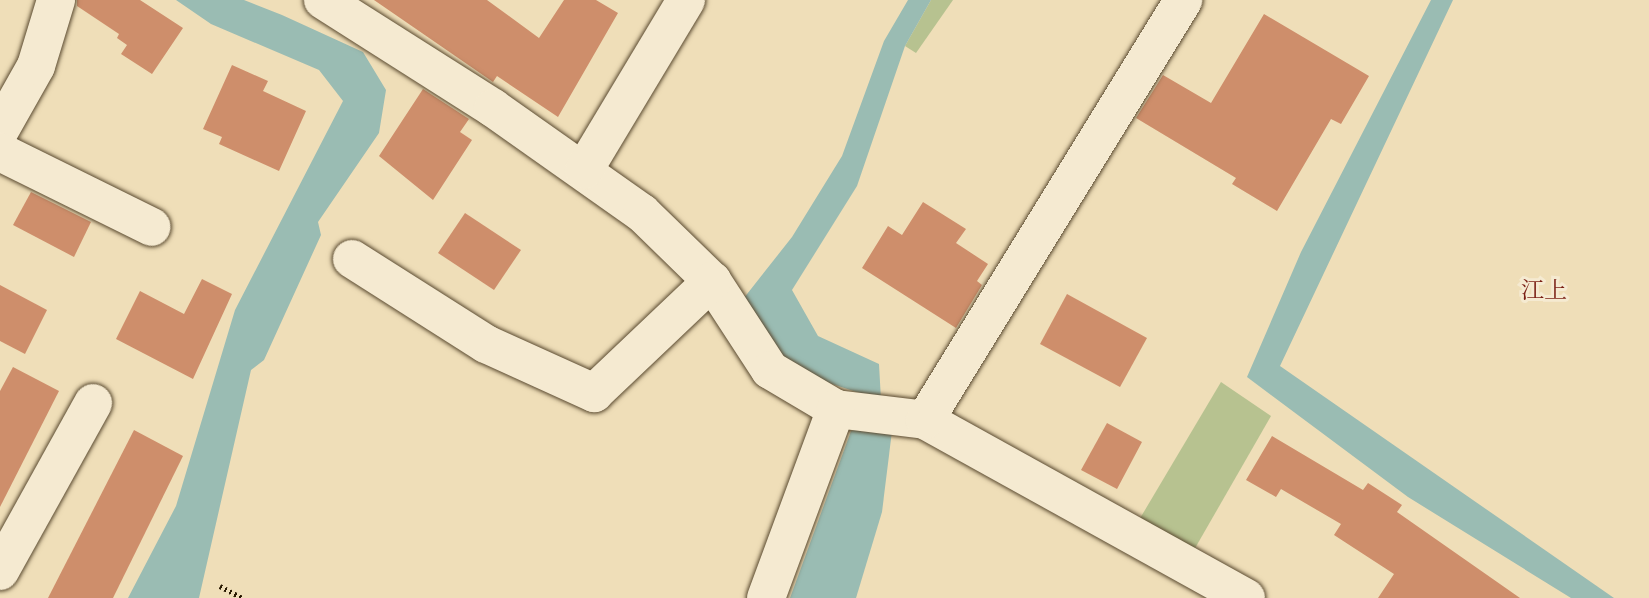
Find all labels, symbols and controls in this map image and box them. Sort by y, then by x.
district label: 江上 [1521,276,1567,304]

